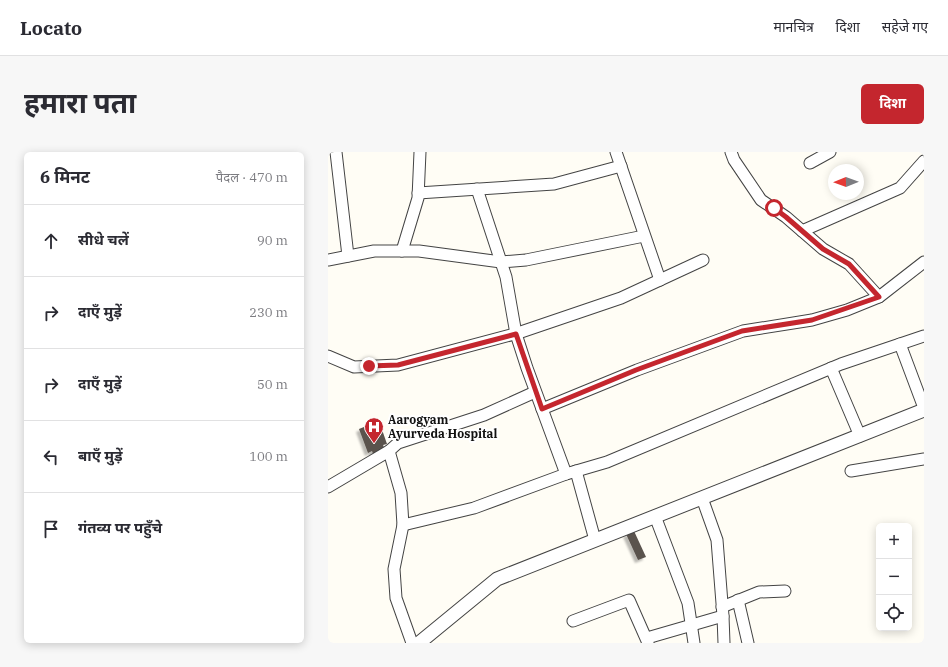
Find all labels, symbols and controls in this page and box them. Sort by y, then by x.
text: Locato [20,16,82,40]
text: मानचित्र [774,18,814,36]
text: दिशा [836,18,860,36]
text: सहेजे गए [882,18,928,36]
text: हमारा पता [24,84,136,121]
button: दिशा [861,84,924,124]
north arrow [828,164,864,200]
text: 6 मिनट [40,166,90,188]
text: पैदल · 470 m [216,169,288,186]
route start [765,199,783,217]
icon: ahead [40,230,62,252]
text: सीधे चलें [78,230,129,249]
text: 90 m [257,232,288,249]
icon: right [40,302,62,324]
text: दाएँ मुड़ें [78,302,122,321]
text: 230 m [249,304,288,321]
route end [360,357,378,375]
icon: right [40,374,62,396]
text: दाएँ मुड़ें [78,374,122,393]
text: 50 m [257,376,288,393]
place label: Aarogyam Ayurveda Hospital [388,412,497,441]
hospital icon: Aarogyam Ayurveda Hospital [363,416,385,444]
icon: left [40,446,62,468]
text: बाएँ मुड़ें [78,446,123,465]
text: 100 m [249,448,288,465]
icon: arrive [40,518,62,540]
text: गंतव्य पर पहुँचे [78,518,162,537]
map controls [876,523,912,631]
button: + [876,523,912,559]
button: − [876,559,912,595]
button: locate [876,595,912,631]

